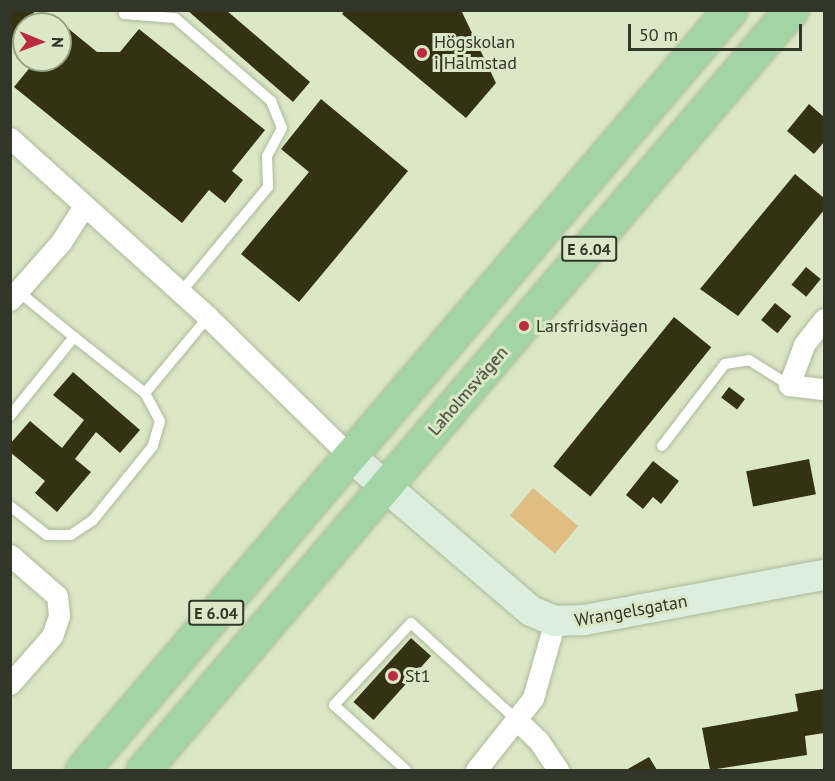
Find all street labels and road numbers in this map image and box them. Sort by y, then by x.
road number: E 6.04 [560,236,618,262]
street label: Laholmsvägen [423,342,513,440]
street label: Wrangelsgatan [573,590,689,632]
road number: E 6.04 [188,600,244,626]

